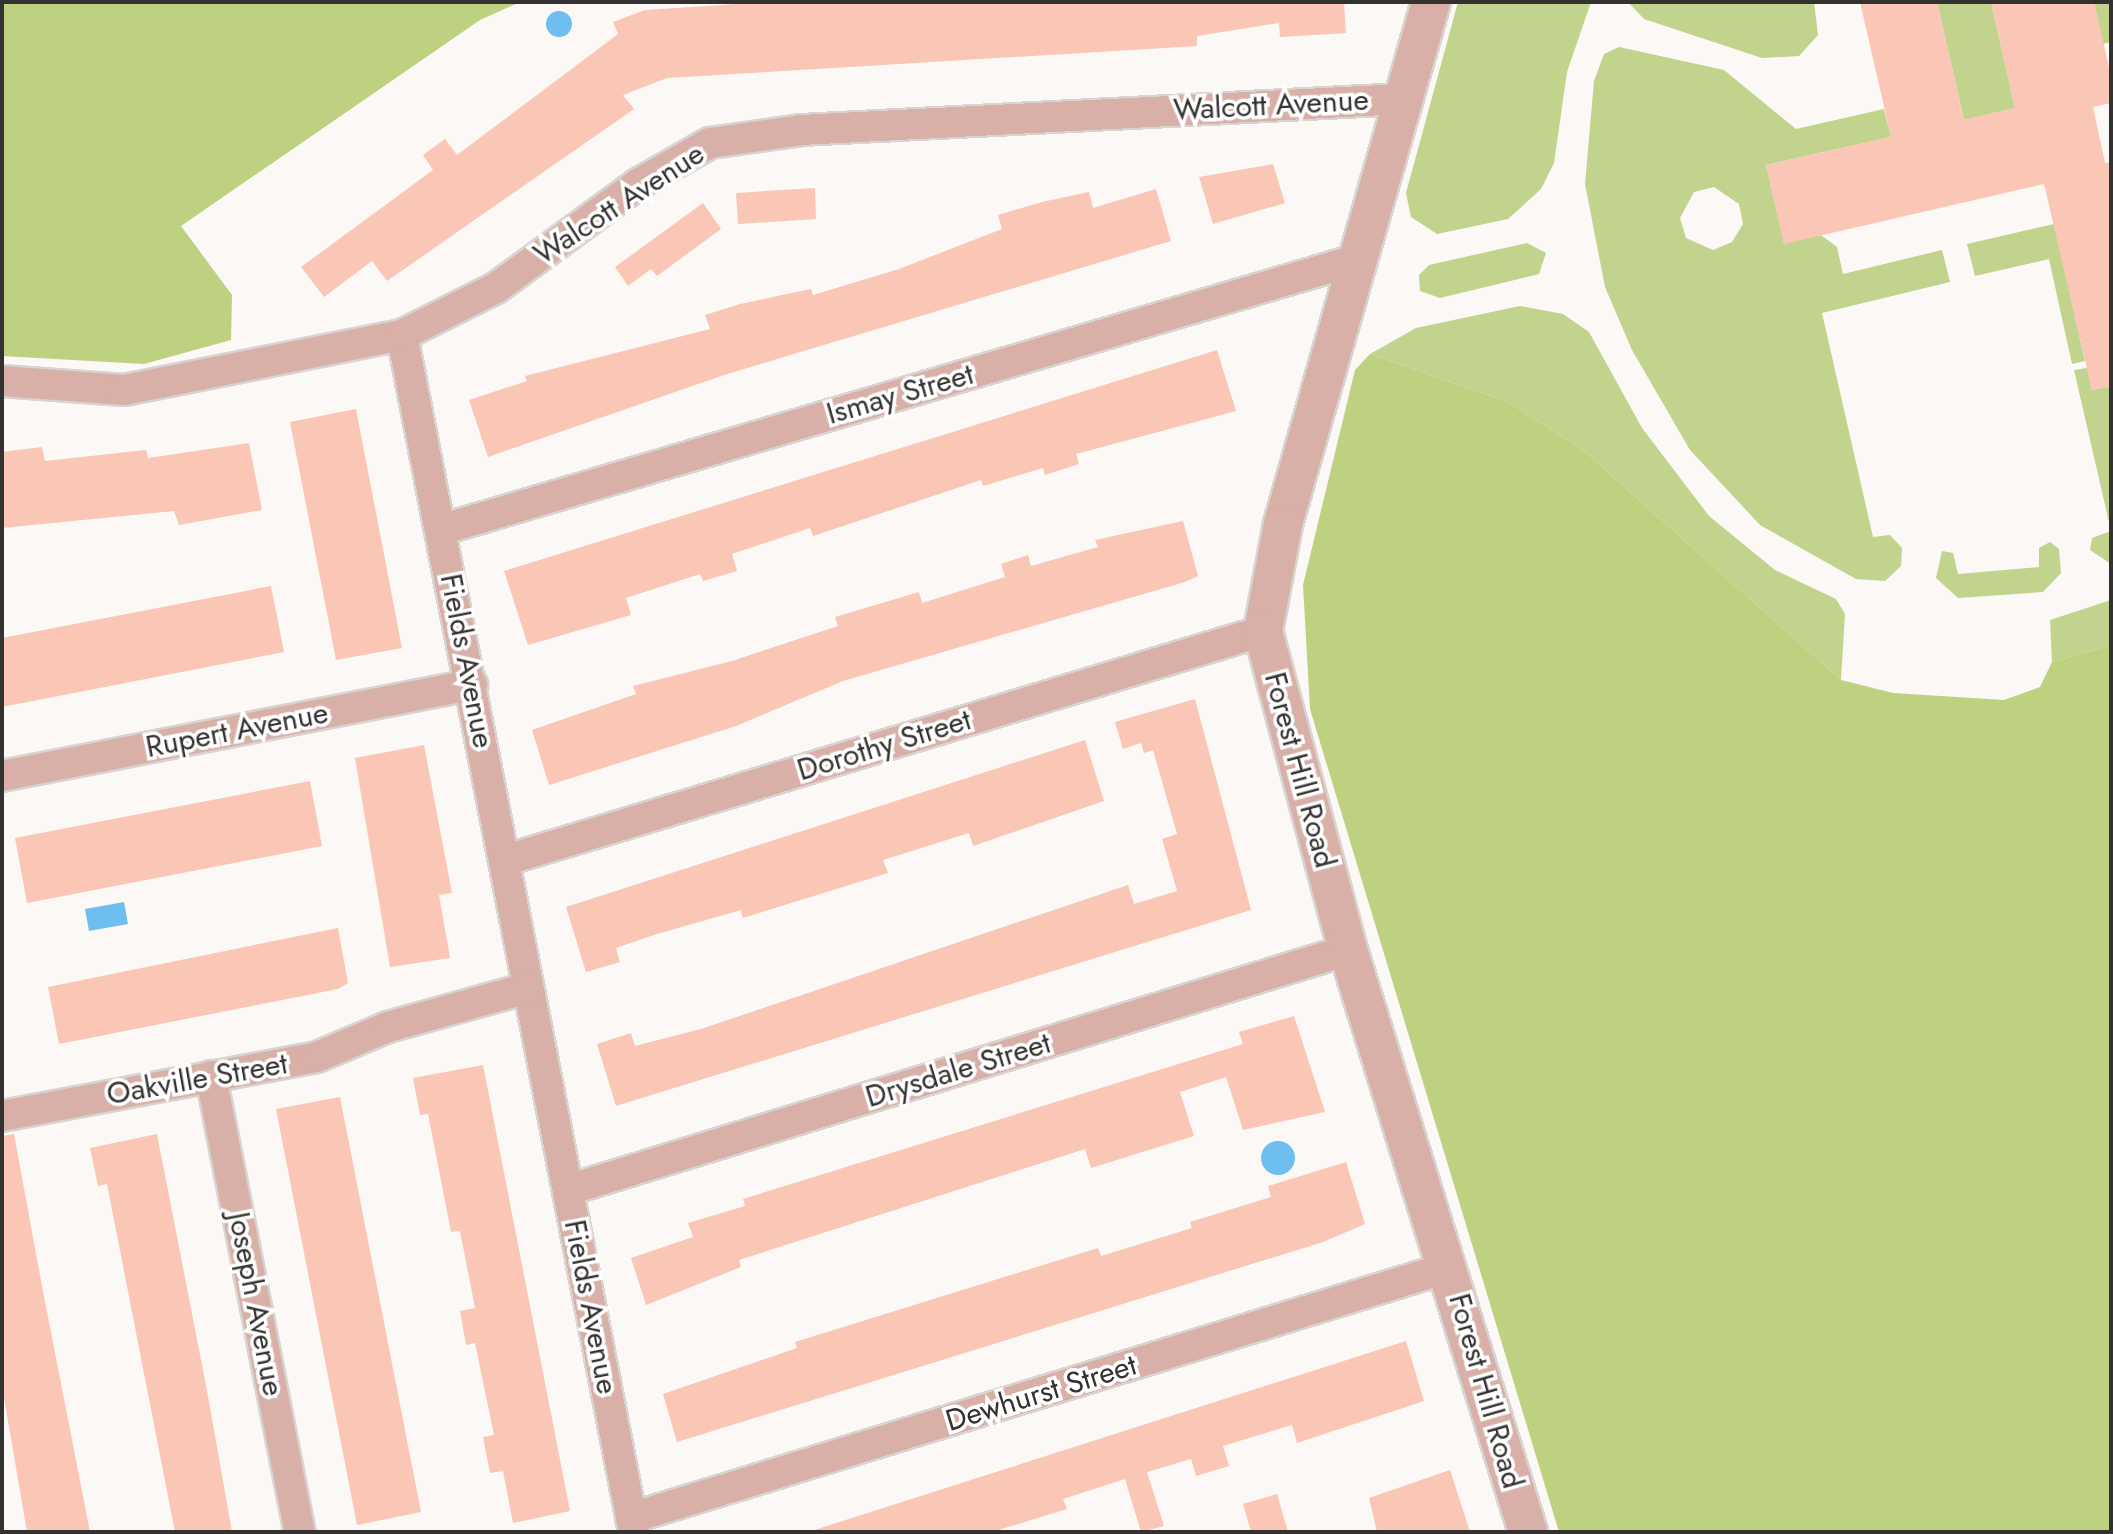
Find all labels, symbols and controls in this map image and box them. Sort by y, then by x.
street label: Walcott Avenue [1172,82,1370,128]
street label: Walcott Avenue [527,136,711,272]
street label: Ismay Street [823,356,977,432]
street label: Fields Avenue [432,571,502,751]
street label: Forest Hill Road [1257,668,1343,872]
street label: Rupert Avenue [143,695,331,765]
street label: Dorothy Street [793,702,975,788]
street label: Drysdale Street [861,1025,1055,1115]
street label: Oakville Street [104,1045,290,1113]
street label: Joseph Avenue [221,1209,291,1399]
street label: Fields Avenue [556,1217,626,1397]
street label: Forest Hill Road [1441,1290,1531,1492]
street label: Dewhurst Street [941,1347,1141,1439]

